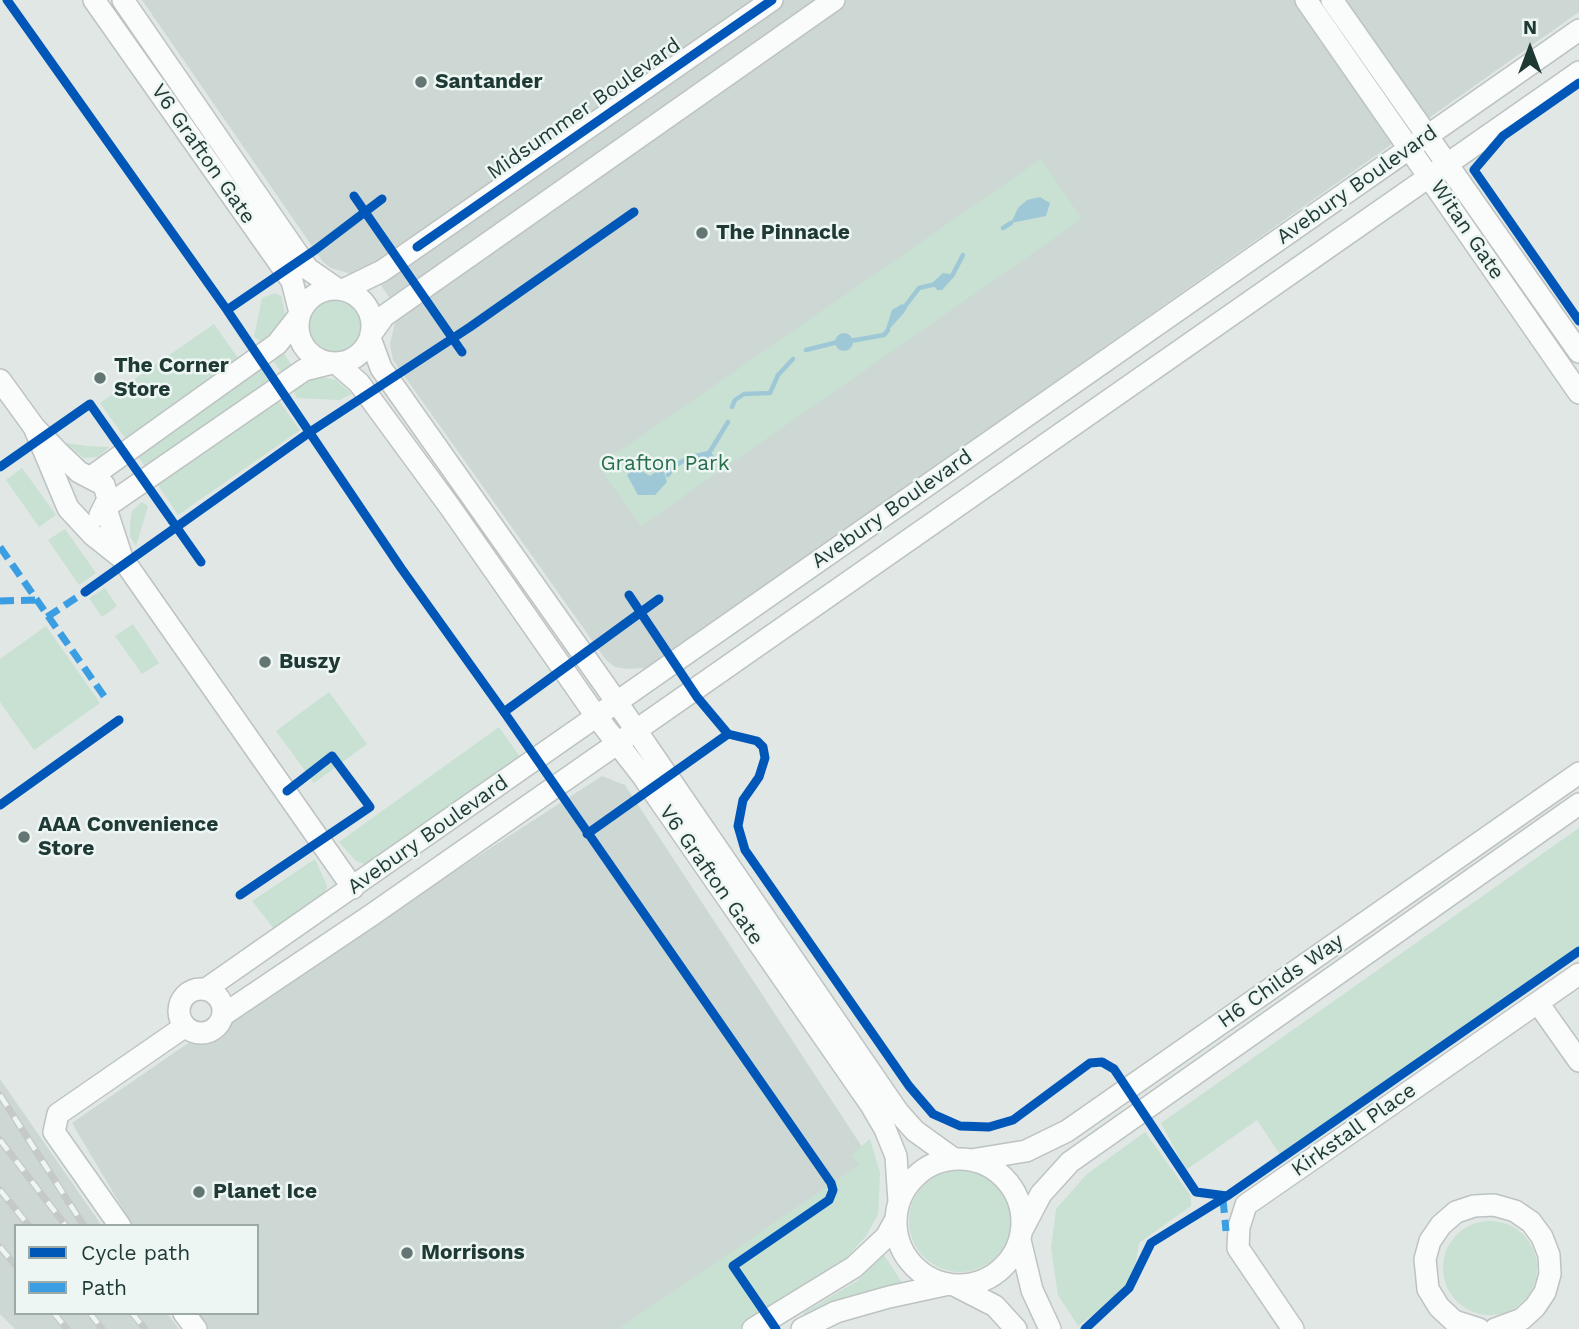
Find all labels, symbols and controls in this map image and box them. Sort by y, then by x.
north arrow [1495,14,1565,84]
text: N [1523,16,1537,39]
street label: Midsummer Boulevard [483,33,685,185]
place label: Santander [435,69,542,95]
marker: Santander [413,74,429,90]
street label: V6 Grafton Gate [145,79,261,229]
street label: Avebury Boulevard [1272,120,1442,250]
street label: Witan Gate [1425,176,1509,284]
place label: The Pinnacle [716,220,850,246]
marker: The Pinnacle [694,225,710,241]
place label: The Corner Store [114,353,229,403]
marker: The Corner Store [92,370,108,386]
street label: Avebury Boulevard [807,444,977,574]
park label: Grafton Park [600,451,730,477]
place label: Buszy [279,649,340,675]
marker: Buszy [257,654,273,670]
street label: Avebury Boulevard [343,770,513,900]
street label: V6 Grafton Gate [653,800,769,950]
place label: AAA Convenience Store [38,812,218,862]
marker: AAA Convenience Store [16,829,32,845]
street label: H6 Childs Way [1213,928,1349,1034]
street label: Kirkstall Place [1287,1078,1421,1182]
place label: Planet Ice [213,1179,317,1205]
marker: Planet Ice [191,1184,207,1200]
legend [14,1224,259,1315]
text: Cycle path [81,1240,190,1265]
place label: Morrisons [421,1240,525,1266]
marker: Morrisons [399,1245,415,1261]
text: Path [81,1275,127,1300]

